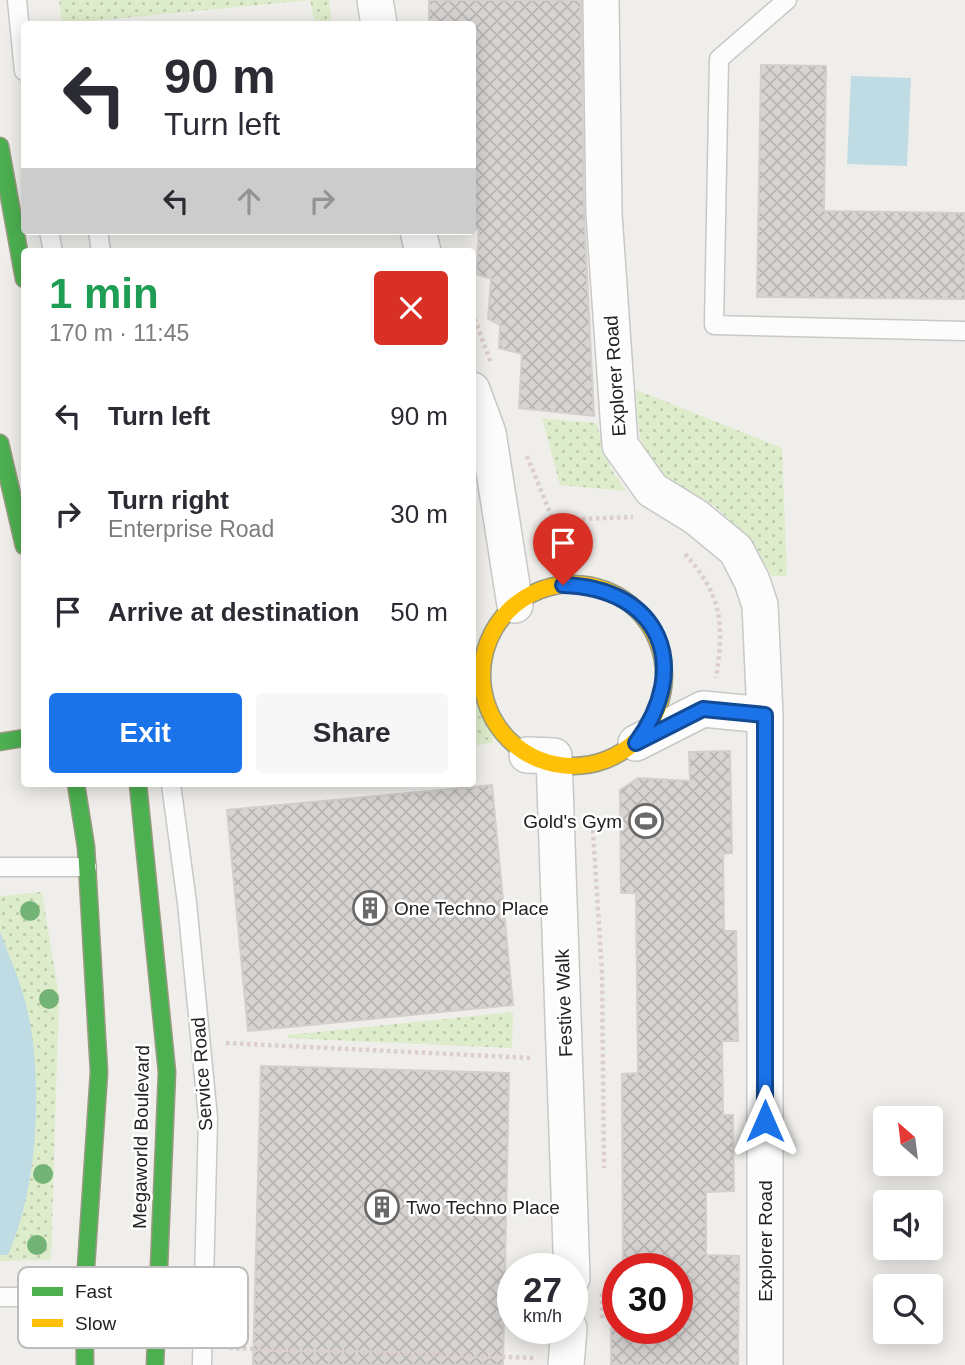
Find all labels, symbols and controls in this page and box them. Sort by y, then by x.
icon: left [49,49,140,140]
text: 90 m [164,49,276,103]
text: Turn left [164,106,280,142]
icon: left [157,182,195,220]
icon: ahead [230,182,268,220]
icon: right [303,182,341,220]
text: 1 min [49,270,159,317]
button: close [374,271,448,345]
street label: Explorer Road [600,315,630,437]
text: 170 m · 11:45 [49,320,189,346]
icon: left [49,397,87,435]
text: Turn left [108,401,210,431]
text: 90 m [390,401,448,431]
text: Turn right [108,485,229,515]
icon: right [49,495,87,533]
text: 30 m [390,499,448,529]
pin [533,513,593,585]
text: Enterprise Road [108,516,274,542]
icon: arrive [544,524,582,562]
icon: arrive [49,593,87,631]
text: Arrive at destination [108,597,359,627]
text: 50 m [390,597,448,627]
button: Exit [49,693,242,773]
button: Share [256,693,448,773]
sports icon: Gold's Gym [627,802,665,840]
place label: Gold's Gym [523,811,622,832]
building icon: One Techno Place [351,889,389,927]
place label: One Techno Place [394,898,549,919]
street label: Festive Walk [552,948,576,1057]
street label: Service Road [188,1016,216,1132]
street label: Megaworld Boulevard [129,1045,153,1229]
position arrow [728,1084,802,1158]
north arrow [873,1106,943,1176]
map controls [873,1106,943,1344]
street label: Explorer Road [755,1180,776,1302]
building icon: Two Techno Place [363,1188,401,1226]
button: sound [873,1190,943,1260]
place label: Two Techno Place [406,1197,560,1218]
speed limit sign: 30 [602,1253,693,1344]
legend [18,1267,248,1348]
text: 27 [523,1270,562,1309]
button: search [873,1274,943,1344]
text: Fast [75,1281,113,1302]
text: km/h [523,1306,562,1326]
text: Slow [75,1313,116,1334]

